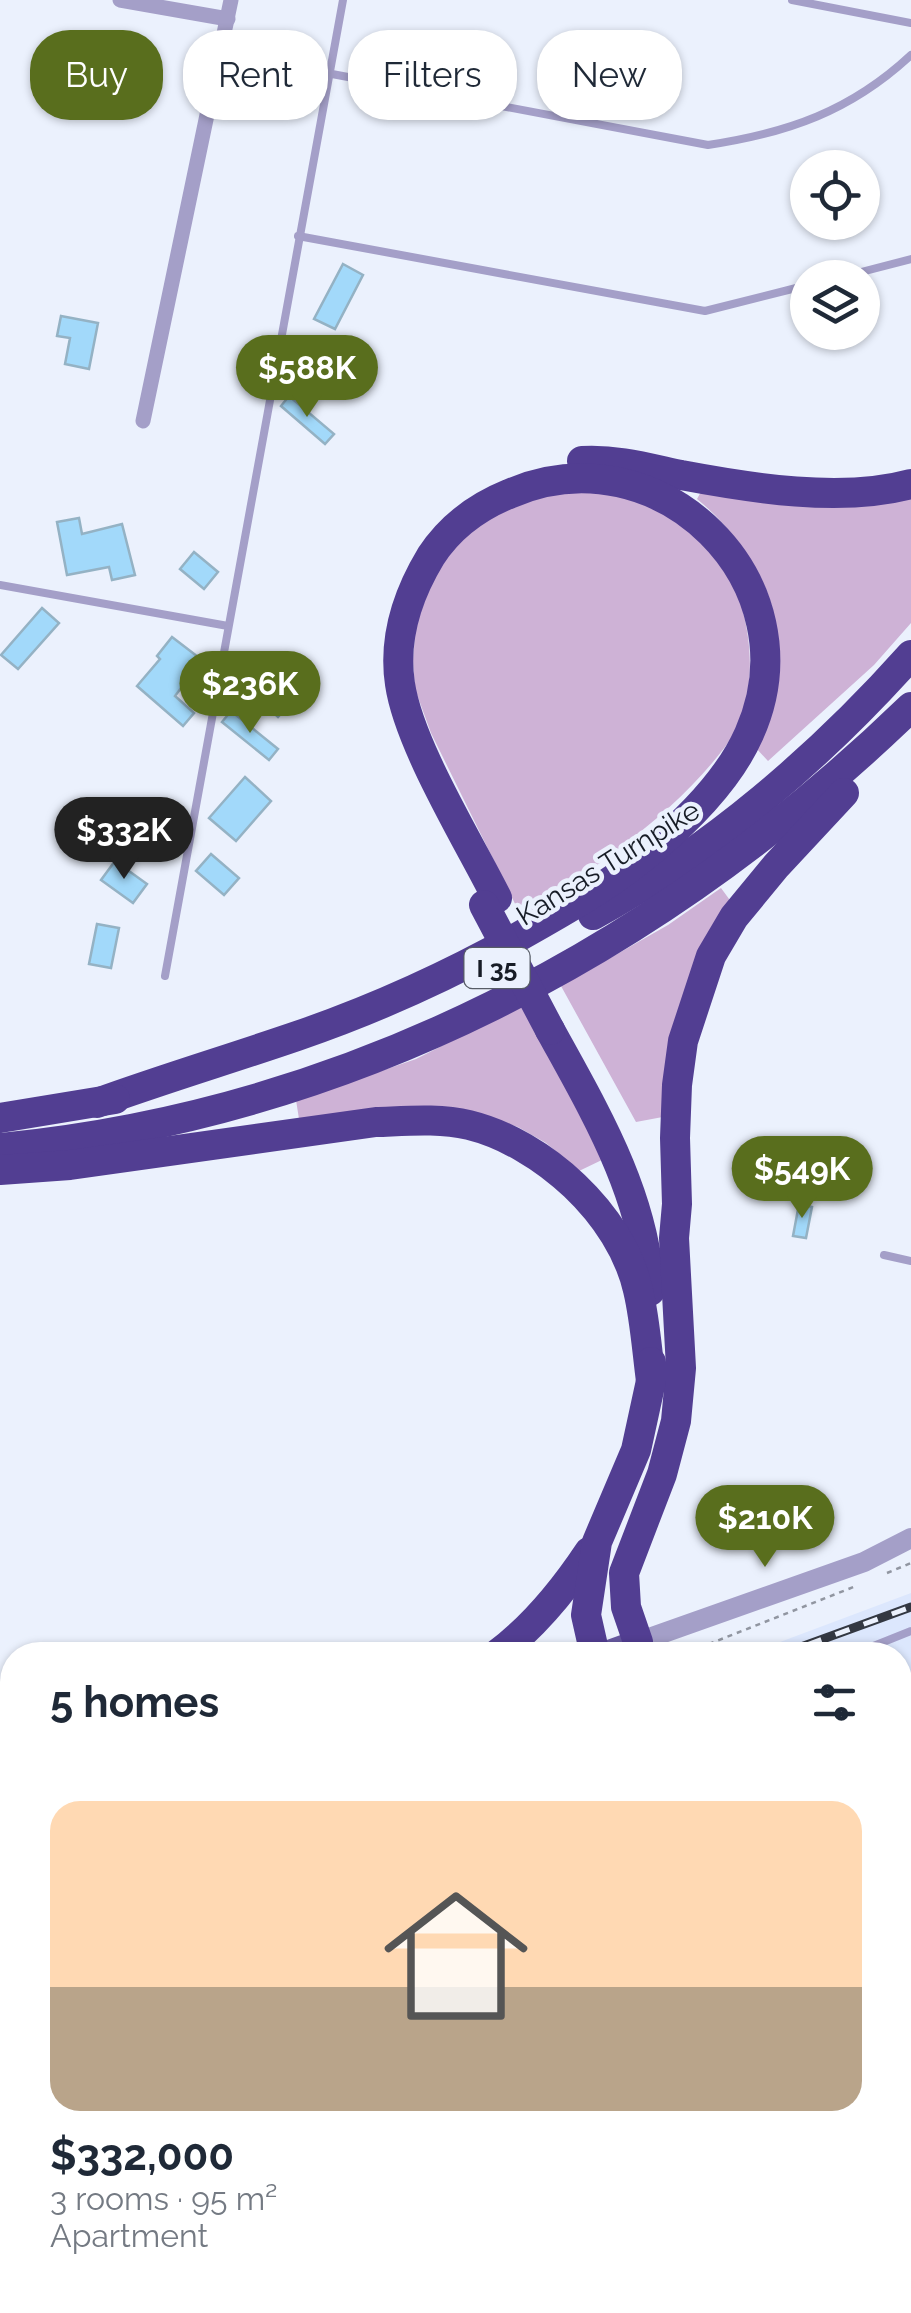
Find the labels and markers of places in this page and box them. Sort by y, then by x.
pin: $588K [237,335,377,420]
pin: $236K [180,651,320,736]
pin: $332K [54,797,194,882]
pin: $549K [732,1136,872,1221]
pin: $210K [695,1485,835,1570]

